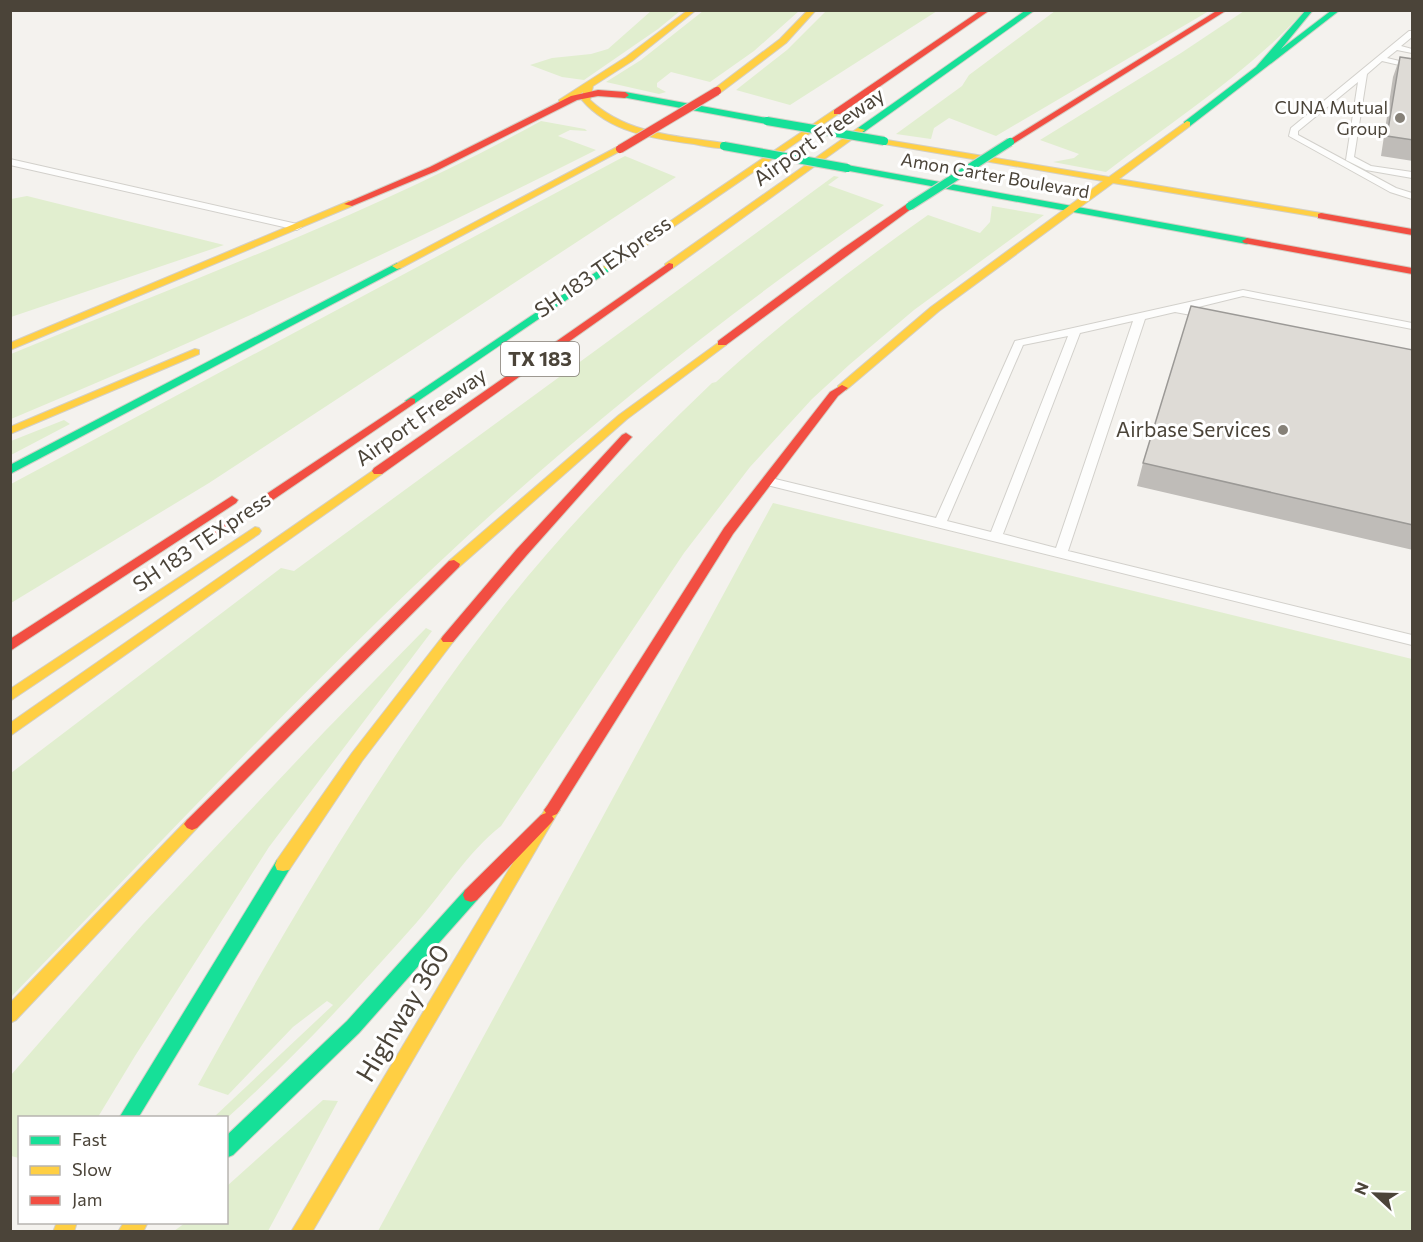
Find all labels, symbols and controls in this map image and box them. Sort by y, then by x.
street label: Airport Freeway [748,81,889,190]
place label: CUNA Mutual Group [1274,96,1388,139]
marker: CUNA Mutual Group [1393,111,1407,125]
street label: Amon Carter Boulevard [899,148,1091,202]
street label: SH 183 TEXpress [529,209,675,322]
road number: TX 183 [501,342,579,376]
street label: Airport Freeway [350,361,491,470]
place label: Airbase Services [1116,416,1271,441]
marker: Airbase Services [1276,423,1290,437]
street label: SH 183 TEXpress [128,486,275,596]
street label: Highway 360 [349,938,455,1087]
legend [18,1116,228,1224]
text: Fast [72,1128,107,1150]
text: Slow [72,1158,112,1180]
north arrow [1345,1164,1405,1224]
text: N [1350,1179,1372,1197]
text: Jam [72,1188,102,1210]

